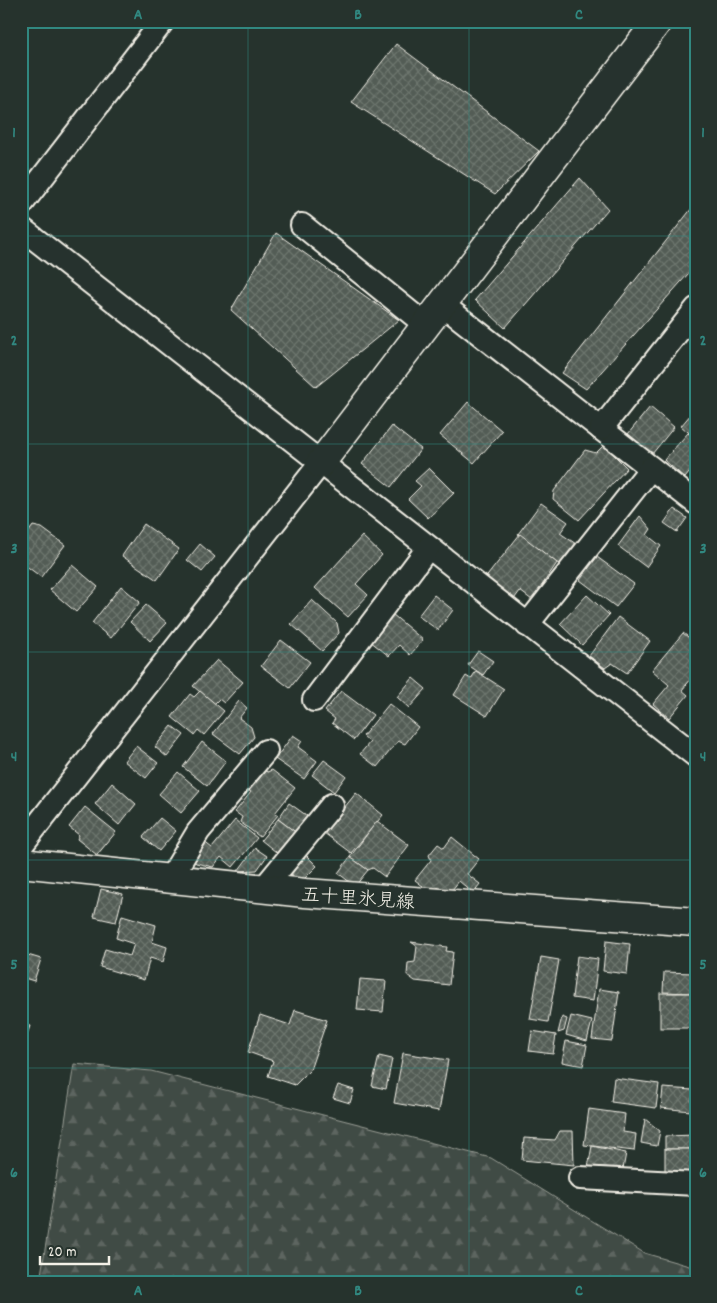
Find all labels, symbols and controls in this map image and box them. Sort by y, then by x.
text: A [134,4,143,27]
text: B [354,4,362,27]
text: C [575,4,583,27]
text: 1 [12,122,16,145]
text: 1 [701,122,705,145]
text: 2 [11,330,18,353]
text: 2 [700,330,707,353]
text: 3 [10,538,18,561]
text: 3 [699,538,707,561]
text: 4 [11,746,17,769]
text: 4 [700,746,706,769]
street label: 五十里氷見線 [300,883,416,918]
text: 5 [10,954,18,977]
text: 5 [699,954,707,977]
text: 6 [10,1162,18,1185]
text: 6 [699,1162,707,1185]
scale bar [40,1233,109,1265]
text: 20 m [48,1242,76,1264]
text: A [134,1280,143,1303]
text: B [354,1280,362,1303]
text: C [575,1280,583,1303]

